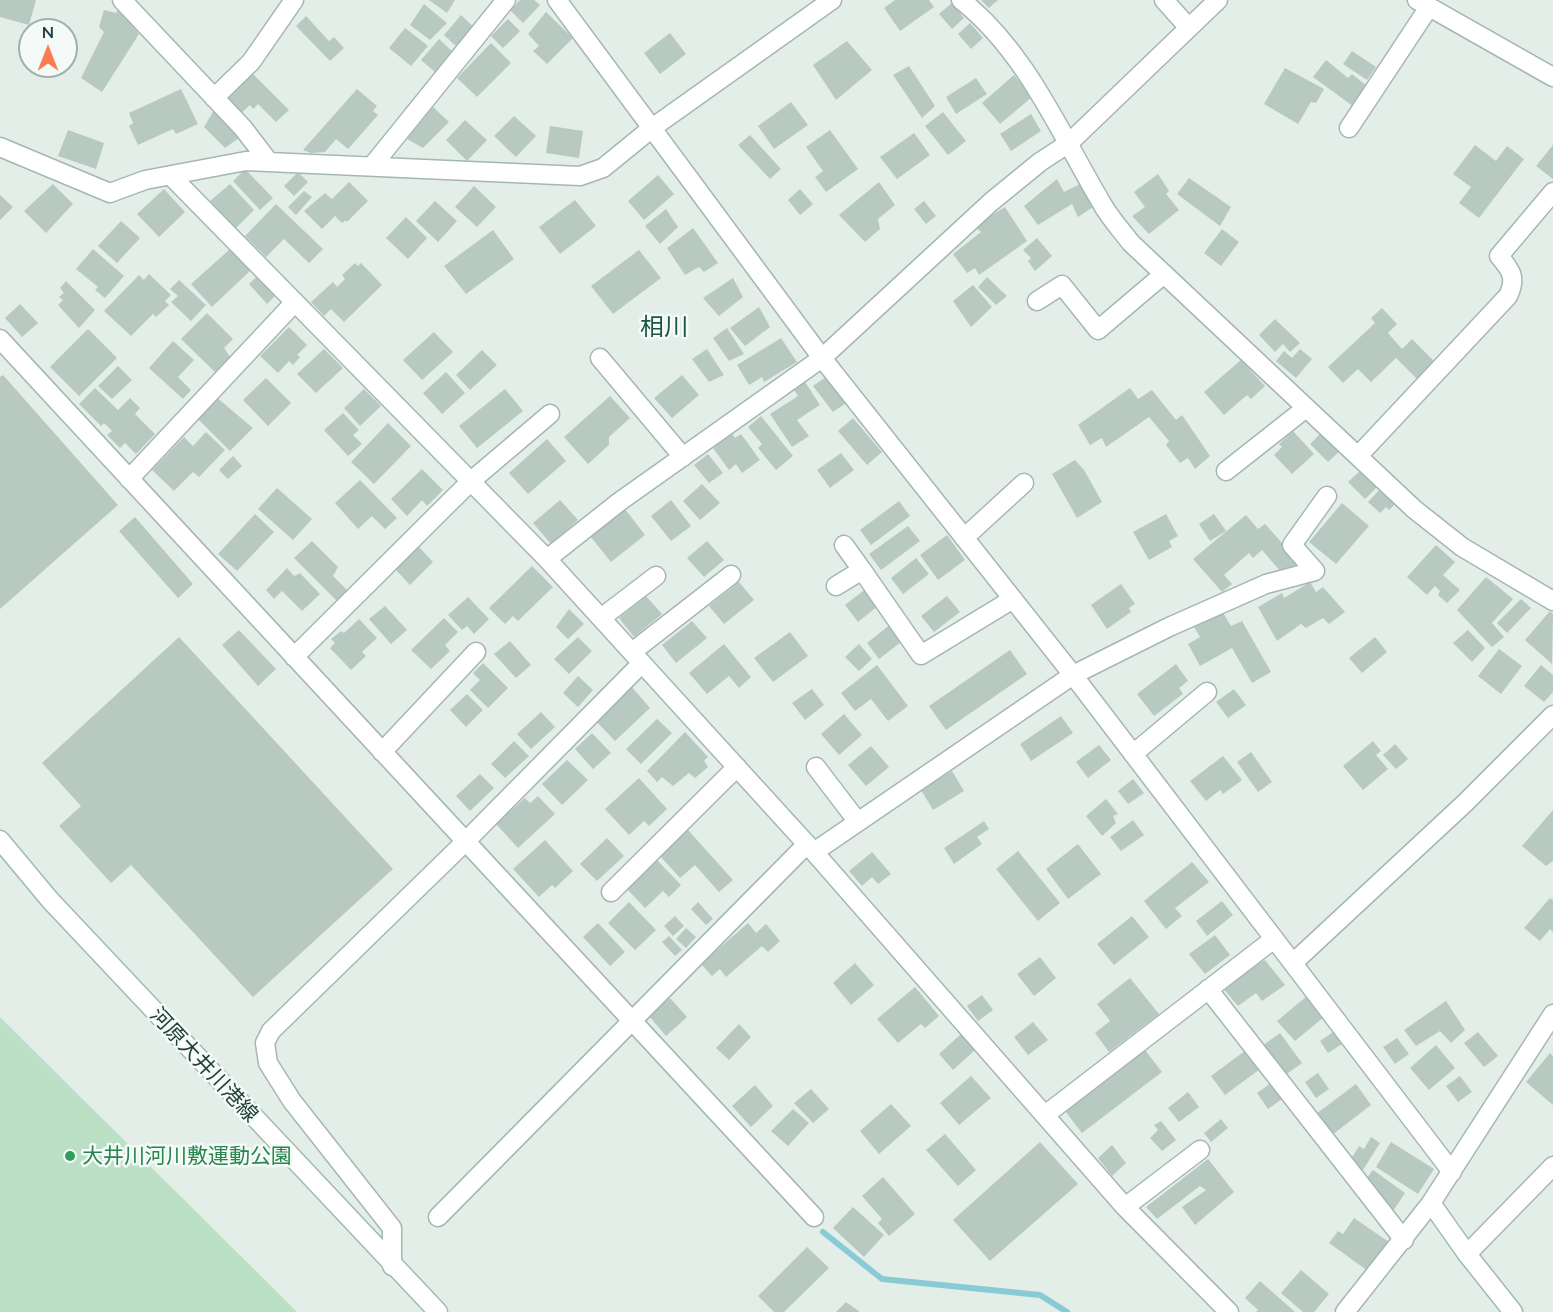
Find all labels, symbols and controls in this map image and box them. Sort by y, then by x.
north arrow [18,18,78,78]
text: N [42,22,54,41]
district label: 相川 [640,313,688,341]
street label: 河原大井川港線 [145,1003,263,1127]
place label: 大井川河川敷運動公園 [82,1143,292,1169]
marker: 大井川河川敷運動公園 [63,1149,77,1163]

